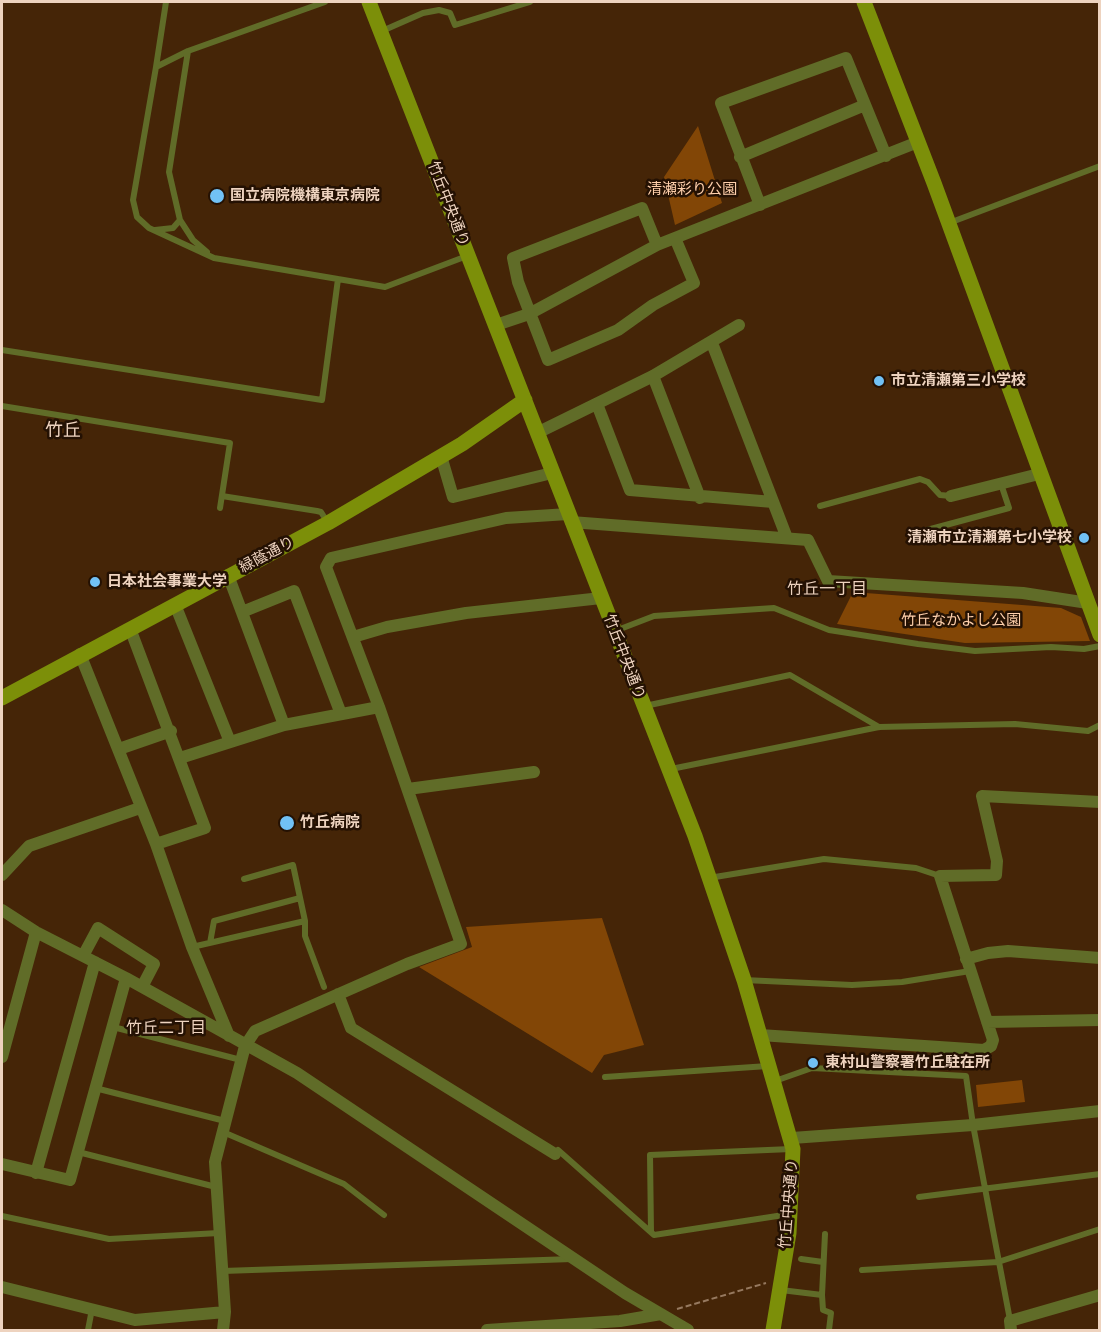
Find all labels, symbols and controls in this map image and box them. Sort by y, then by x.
street label: 竹丘中央通り [423,159,473,249]
park label: 清瀬彩り公園 [647,181,737,199]
marker: 国立病院機構東京病院 [208,187,226,205]
place label: 国立病院機構東京病院 [230,187,380,205]
place label: 市立清瀬第三小学校 [891,372,1026,390]
marker: 市立清瀬第三小学校 [872,374,886,388]
district label: 竹丘 [45,420,81,442]
place label: 清瀬市立清瀬第七小学校 [907,529,1072,547]
marker: 清瀬市立清瀬第七小学校 [1077,531,1091,545]
street label: 緑蔭通り [236,533,298,577]
place label: 日本社会事業大学 [107,573,227,591]
marker: 日本社会事業大学 [88,575,102,589]
district label: 竹丘一丁目 [787,580,867,600]
street label: 竹丘中央通り [599,612,649,702]
park label: 竹丘なかよし公園 [901,612,1021,630]
marker: 竹丘病院 [278,814,296,832]
place label: 竹丘病院 [300,814,360,832]
district label: 竹丘二丁目 [126,1019,206,1039]
place label: 東村山警察署竹丘駐在所 [825,1054,990,1072]
marker: 東村山警察署竹丘駐在所 [806,1056,820,1070]
street label: 竹丘中央通り [776,1158,802,1250]

